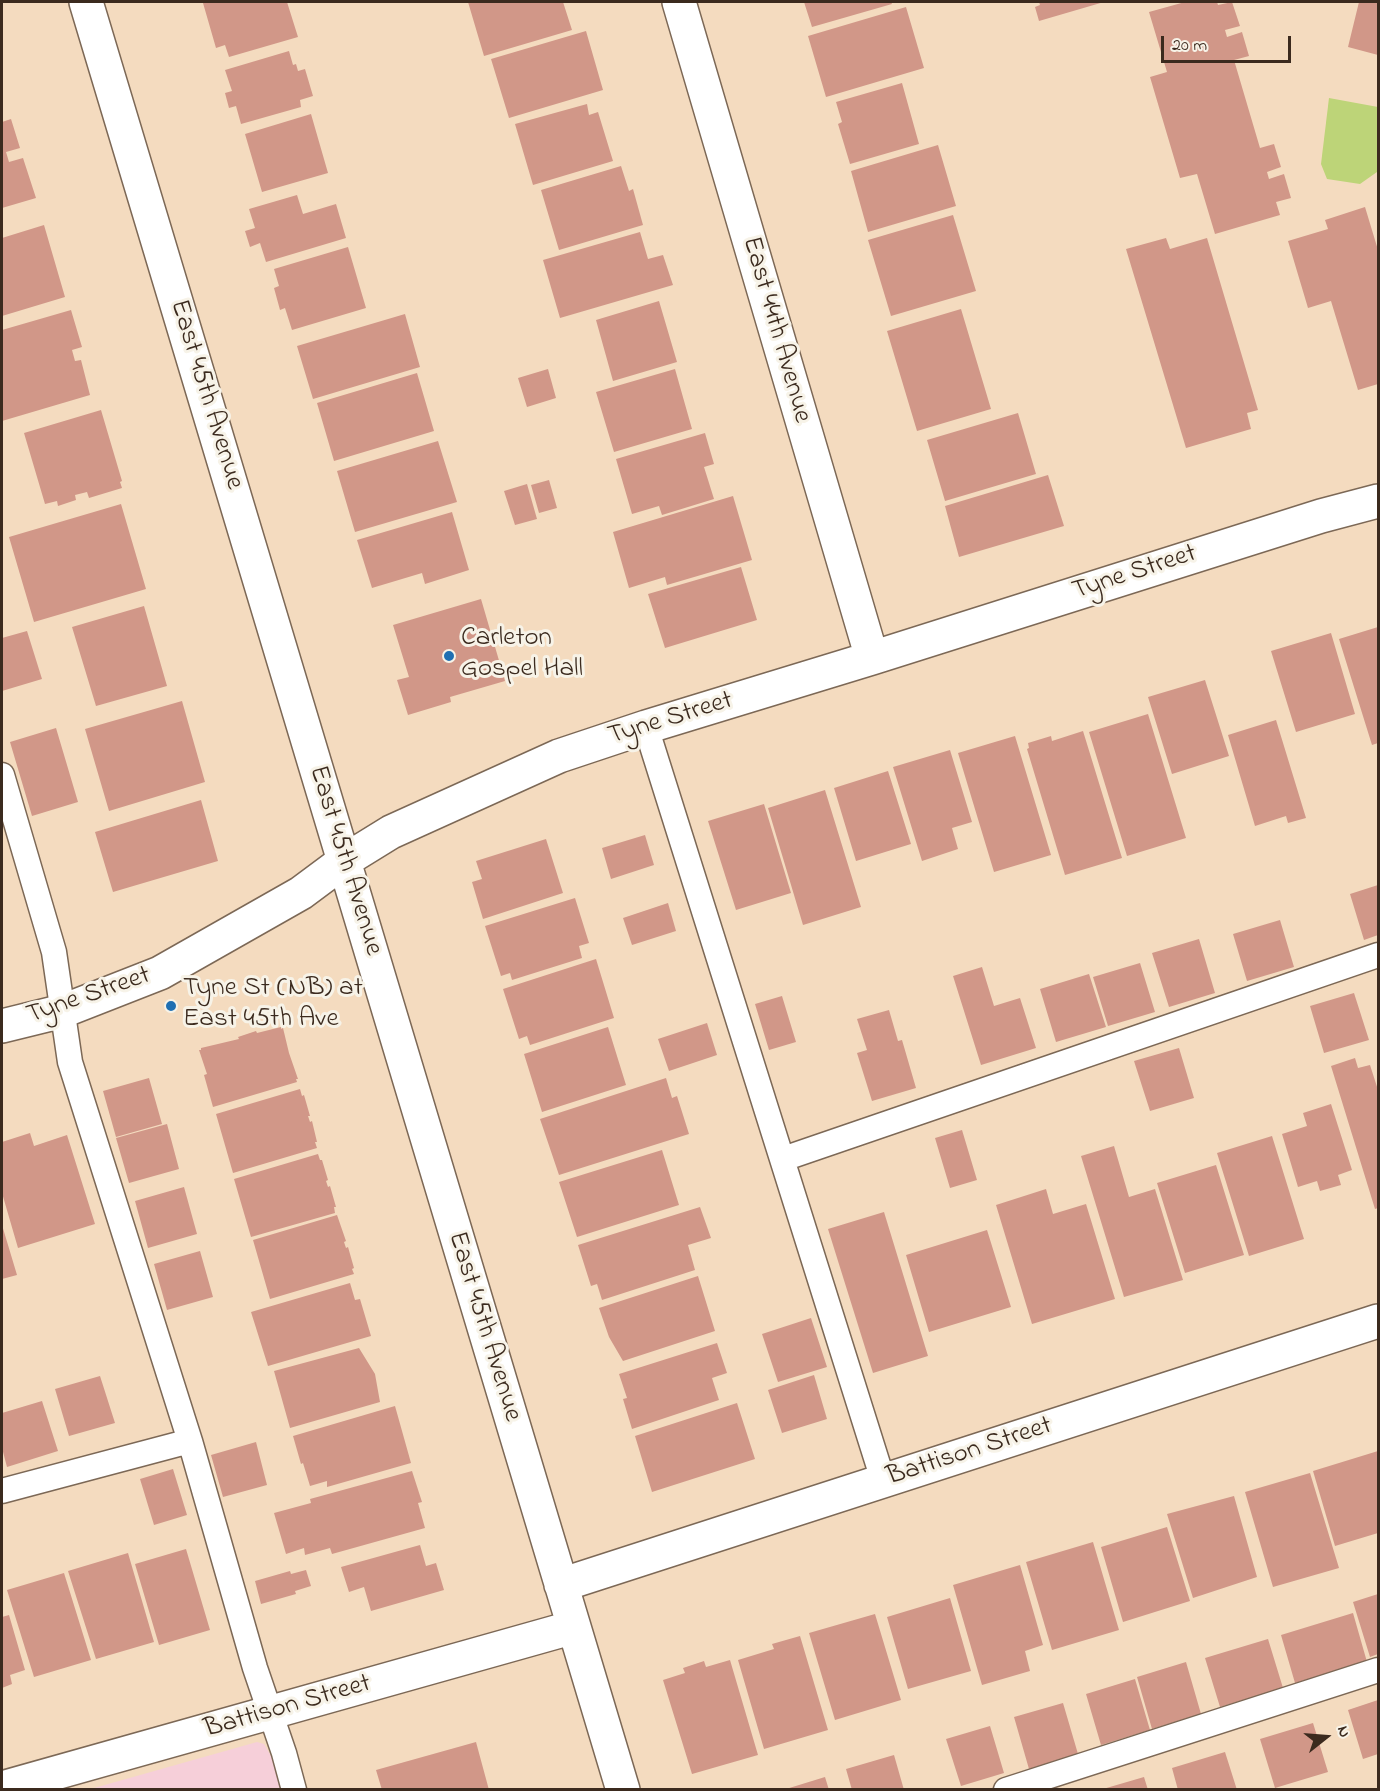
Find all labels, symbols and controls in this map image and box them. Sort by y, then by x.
scale bar [1164,24,1294,62]
text: 20 m [1172,33,1207,59]
street label: East 44th Avenue [733,233,817,427]
street label: East 45th Avenue [161,296,249,494]
street label: Tyne Street [1069,539,1201,609]
place label: Carleton Gospel Hall [461,624,583,687]
marker: Carleton Gospel Hall [442,649,456,663]
street label: Tyne Street [605,686,737,754]
street label: East 45th Avenue [300,762,388,960]
street label: Tyne Street [23,961,155,1033]
place label: Tyne St (NB) at East 45th Ave [183,974,363,1037]
marker: Tyne St (NB) at East 45th Ave [164,999,178,1013]
street label: East 45th Avenue [439,1228,527,1426]
street label: Battison Street [883,1411,1057,1495]
street label: Battison Street [201,1669,375,1747]
north arrow [1296,1707,1356,1767]
text: N [1330,1723,1356,1740]

